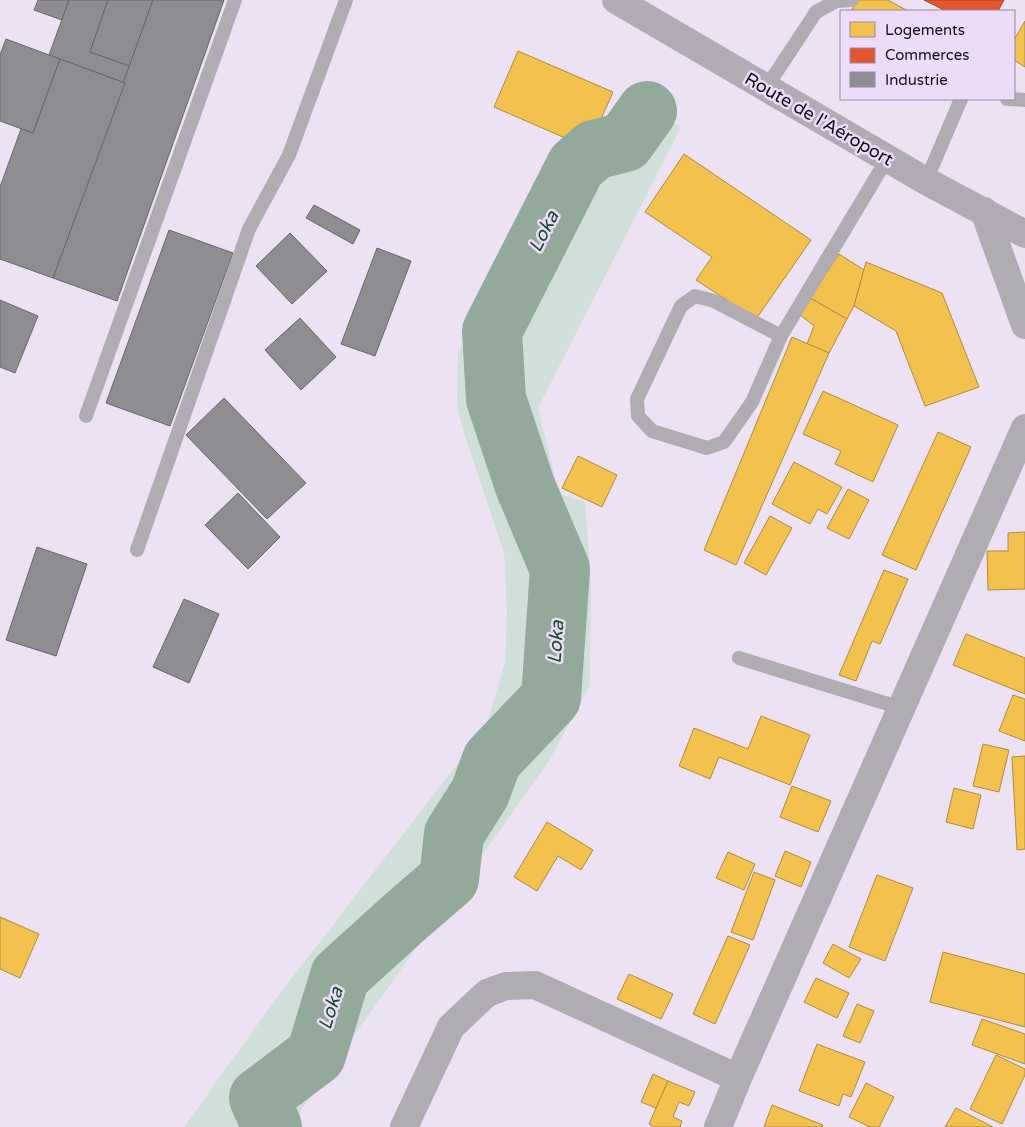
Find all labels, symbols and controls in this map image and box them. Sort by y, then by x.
legend [840,10,1015,100]
text: Logements [885,21,965,39]
text: Commerces [885,46,969,64]
street label: Route de l'Aéroport [741,67,897,171]
text: Industrie [885,71,948,89]
water label: Loka [524,206,564,256]
water label: Loka [544,618,569,664]
water label: Loka [314,983,348,1032]

